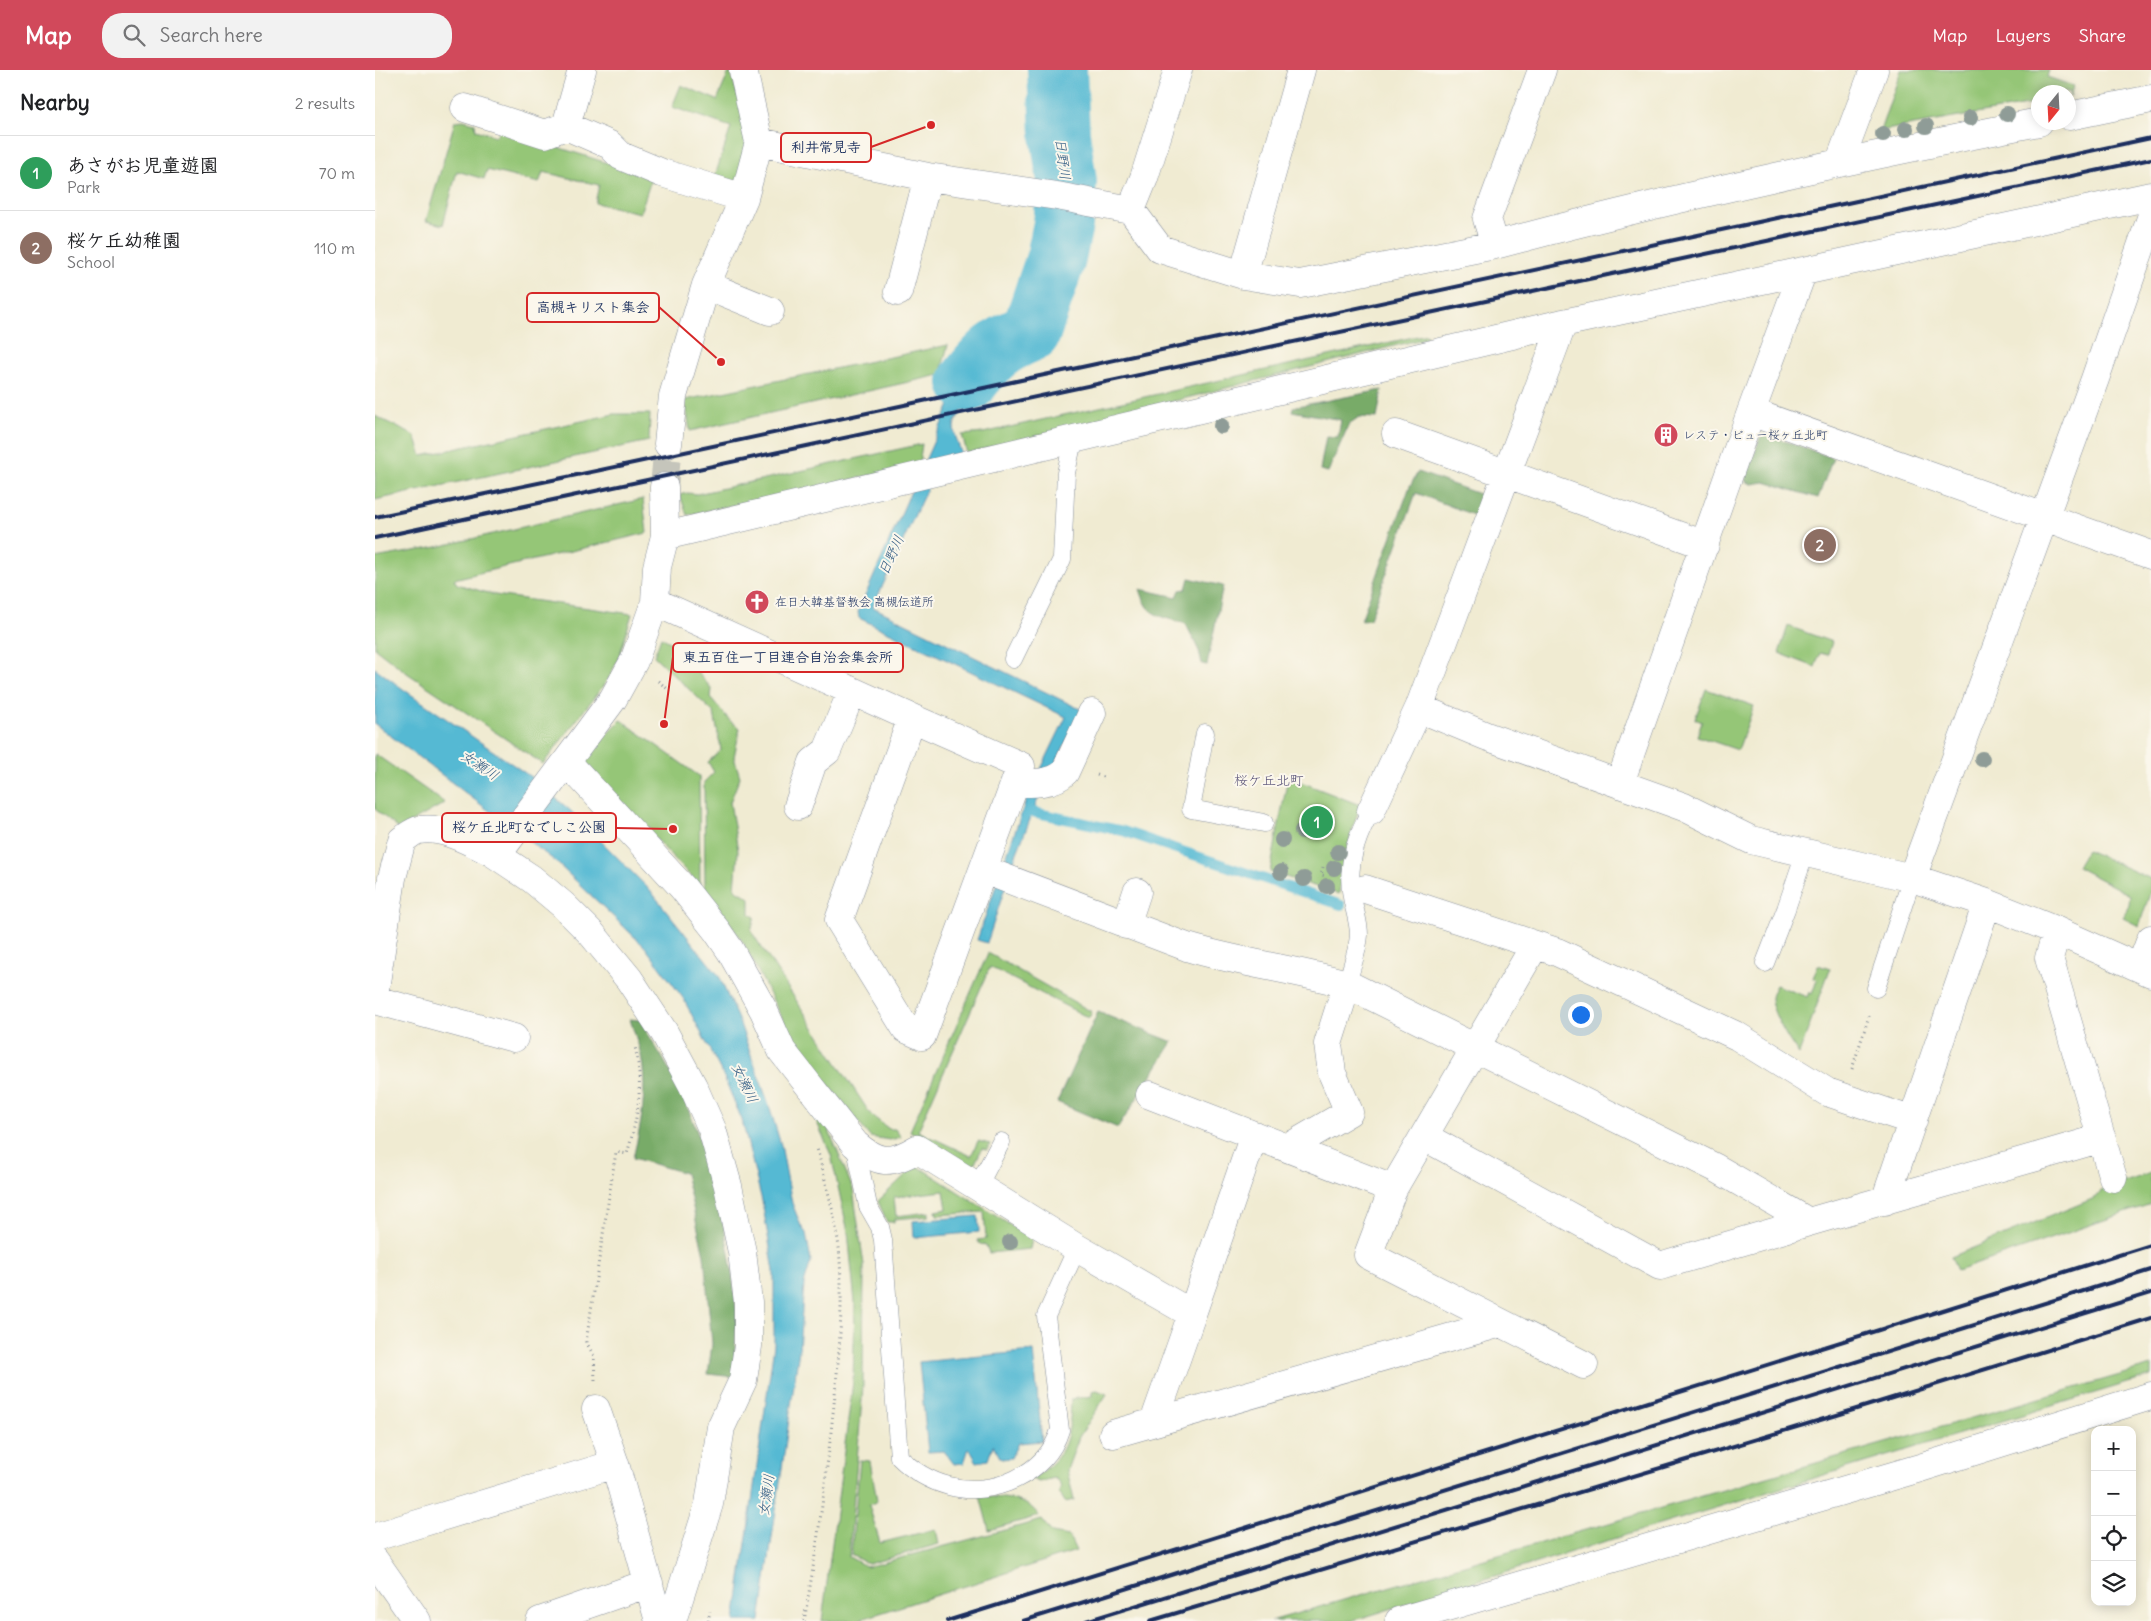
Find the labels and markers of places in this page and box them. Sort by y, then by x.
callout: 利井常見寺 [781,133,871,162]
callout: 高槻キリスト集会 [527,293,659,322]
building icon: レステ・ビュー桜ヶ丘北町 [1653,422,1679,448]
place label: レステ・ビュー桜ヶ丘北町 [1683,427,1828,442]
pin: 2 [1804,526,1836,564]
church icon: 在日大韓基督教会 高槻伝道所 [744,589,770,615]
place label: 在日大韓基督教会 高槻伝道所 [775,594,934,609]
callout: 東五百住一丁目連合自治会集会所 [673,643,903,672]
pin: 1 [1301,803,1333,841]
callout: 桜ケ丘北町なでしこ公園 [442,813,616,842]

